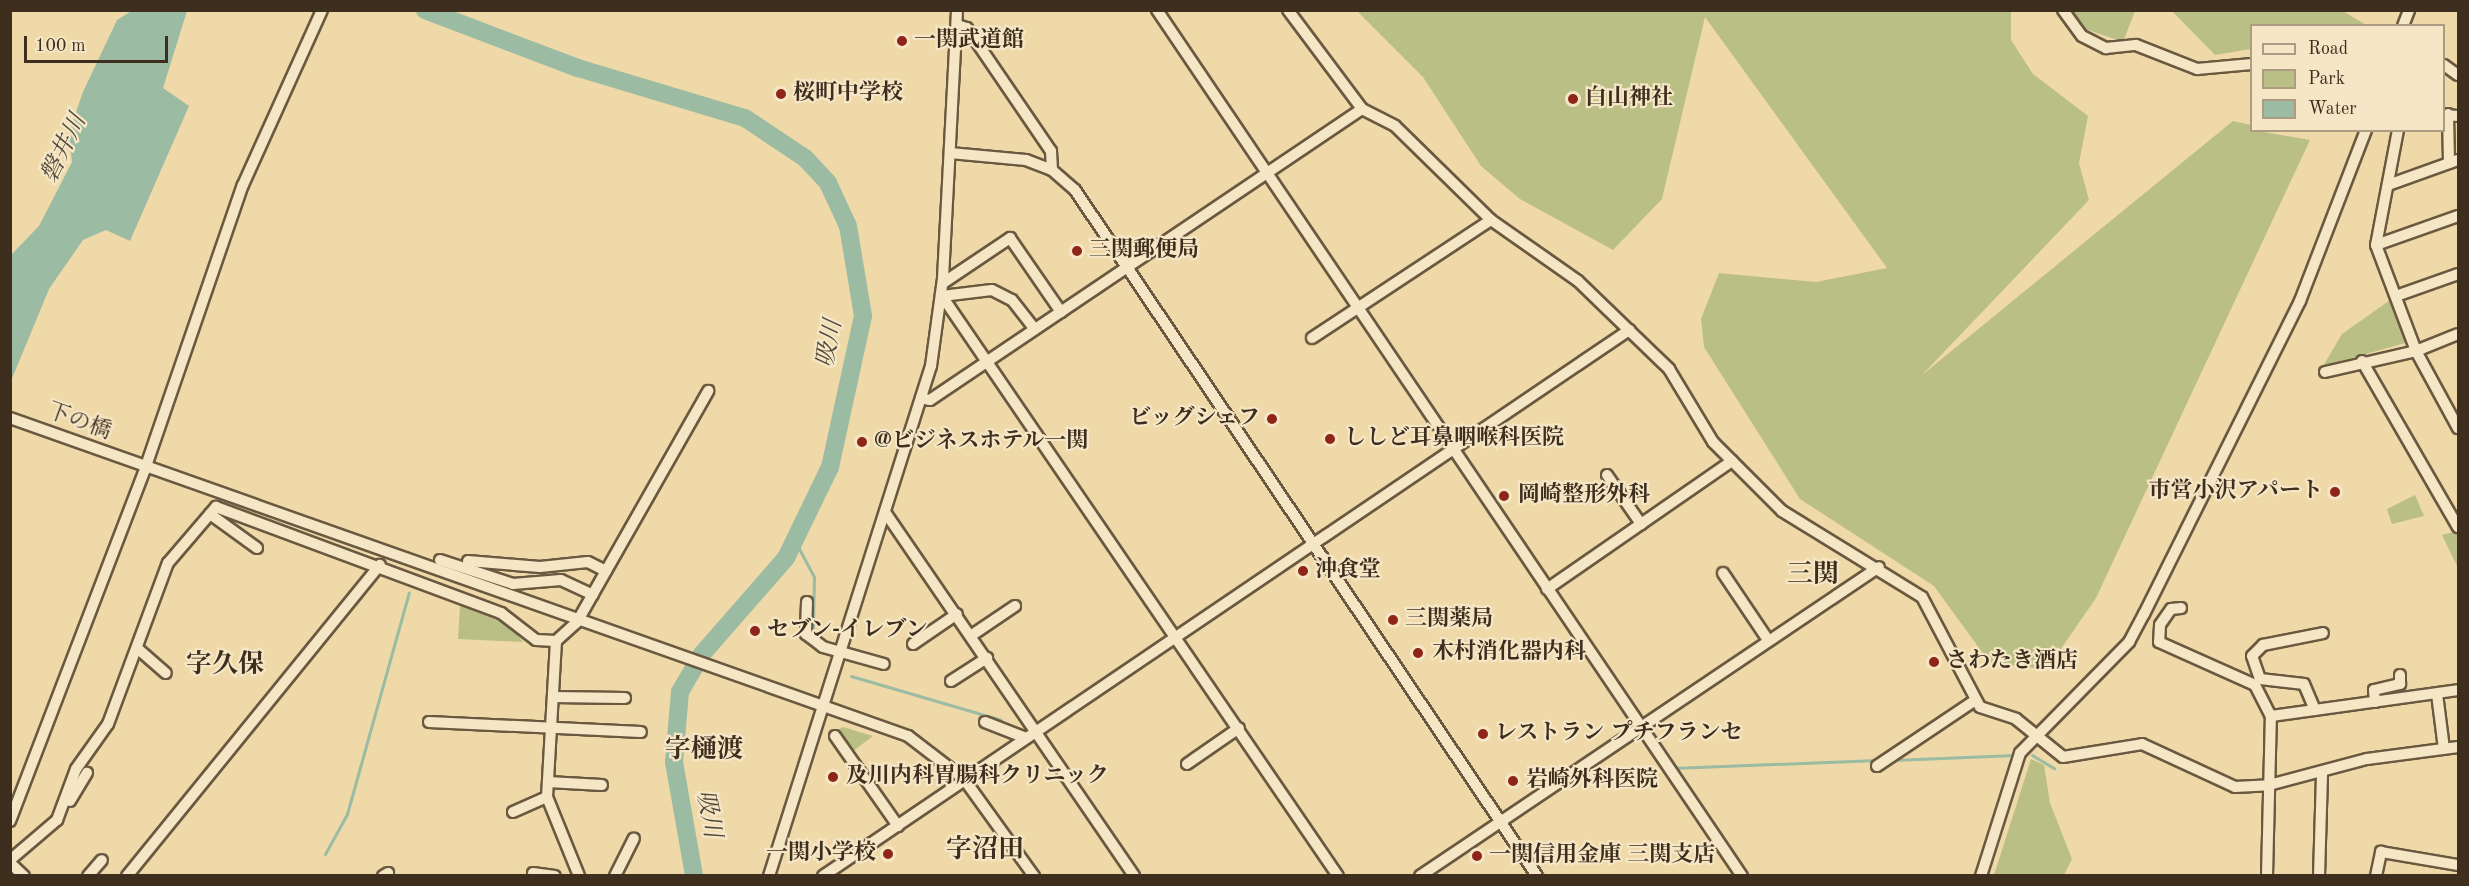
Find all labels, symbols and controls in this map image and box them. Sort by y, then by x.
scale bar [27,24,171,62]
legend [2250,24,2445,132]
place label: 一関武道館 [914,28,1024,54]
marker: 一関武道館 [895,34,909,48]
text: 100 m [35,37,86,55]
text: Road [2308,40,2348,58]
text: Park [2308,70,2345,88]
place label: 桜町中学校 [793,81,903,107]
place label: 白山神社 [1585,86,1673,112]
marker: 桜町中学校 [774,87,788,101]
marker: 白山神社 [1566,92,1580,106]
text: Water [2308,100,2357,118]
water label: 磐井川 [36,110,94,188]
place label: 三関郵便局 [1089,238,1199,264]
marker: 三関郵便局 [1070,244,1084,258]
water label: 吸川 [812,318,850,370]
street label: 下の橋 [43,398,115,446]
place label: ビッグシェフ [1128,406,1260,432]
marker: ビッグシェフ [1265,412,1279,426]
place label: ししど耳鼻咽喉科医院 [1344,426,1564,452]
place label: @ビジネスホテル一関 [874,429,1090,455]
marker: ししど耳鼻咽喉科医院 [1321,430,1339,448]
marker: @ビジネスホテル一関 [855,435,869,449]
place label: 市営小沢アパート [2147,479,2323,505]
place label: 岡崎整形外科 [1518,483,1650,509]
marker: 市営小沢アパート [2328,485,2342,499]
marker: 岡崎整形外科 [1495,487,1513,505]
place label: 沖食堂 [1315,558,1381,584]
district label: 三関 [1787,560,1839,592]
marker: 沖食堂 [1296,564,1310,578]
place label: 三関薬局 [1405,607,1493,633]
marker: 三関薬局 [1386,613,1400,627]
place label: セブン-イレブン [767,618,929,644]
marker: セブン-イレブン [748,624,762,638]
place label: 木村消化器内科 [1432,640,1586,666]
marker: 木村消化器内科 [1409,644,1427,662]
place label: さわたき酒店 [1946,649,2078,675]
district label: 字久保 [186,650,264,682]
marker: さわたき酒店 [1927,655,1941,669]
place label: レストラン プチフランセ [1495,721,1743,747]
marker: レストラン プチフランセ [1476,727,1490,741]
district label: 字樋渡 [665,735,743,767]
place label: 及川内科胃腸科クリニック [846,764,1110,790]
marker: 及川内科胃腸科クリニック [824,768,842,786]
place label: 岩崎外科医院 [1526,768,1658,794]
marker: 岩崎外科医院 [1504,772,1522,790]
water label: 吸川 [689,788,725,840]
district label: 字沼田 [946,835,1024,867]
place label: 一関小学校 [766,841,876,867]
place label: 一関信用金庫 三関支店 [1489,843,1715,869]
marker: 一関小学校 [881,847,895,861]
marker: 一関信用金庫 三関支店 [1470,849,1484,863]

